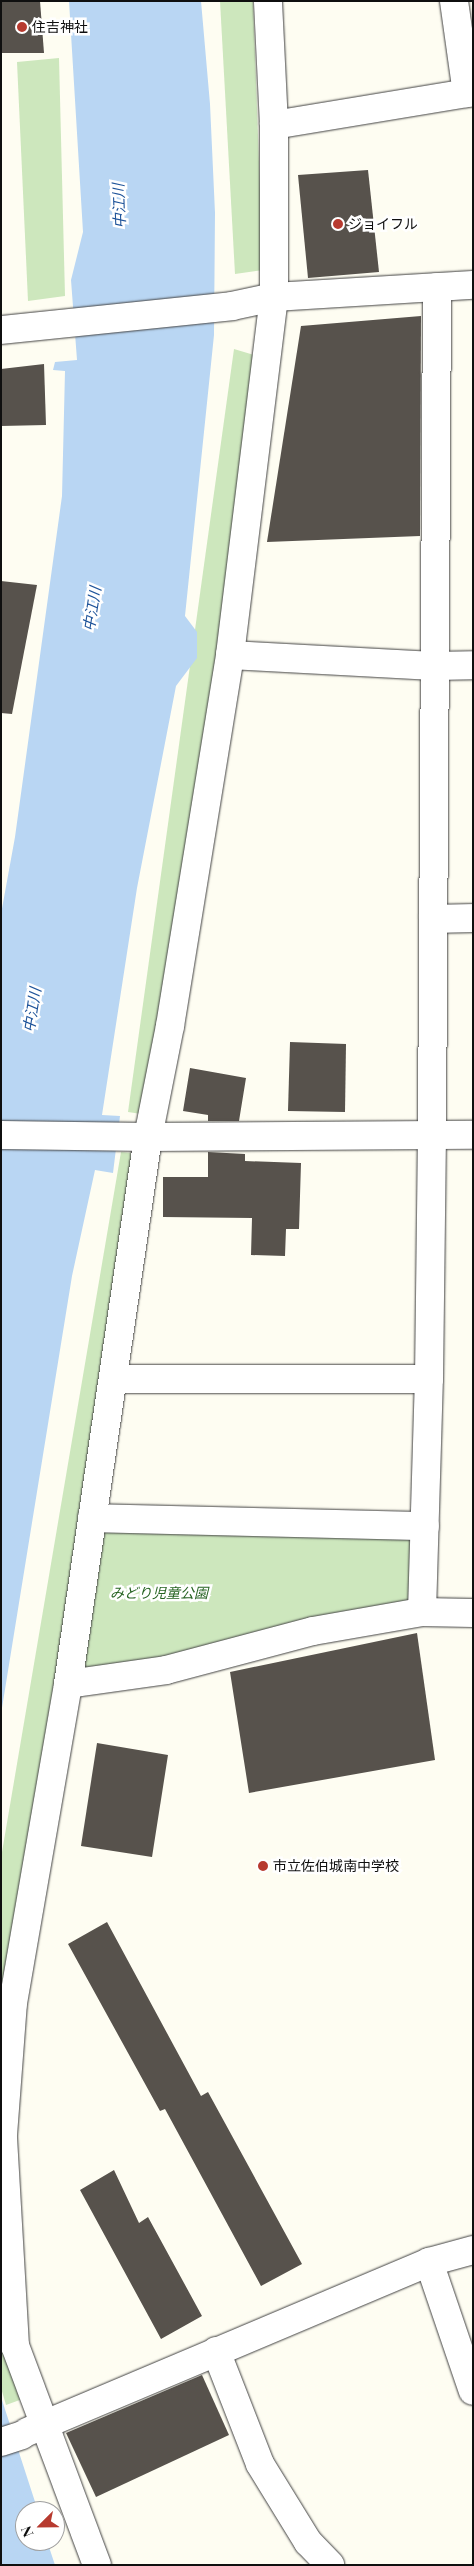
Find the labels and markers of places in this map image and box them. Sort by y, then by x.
place label: 住吉神社 [32,19,88,35]
marker: 住吉神社 [16,21,28,33]
place label: ジョイフル [348,216,418,232]
marker: ジョイフル [332,218,344,230]
place label: 市立佐伯城南中学校 [273,1858,399,1874]
marker: 市立佐伯城南中学校 [257,1860,269,1872]

